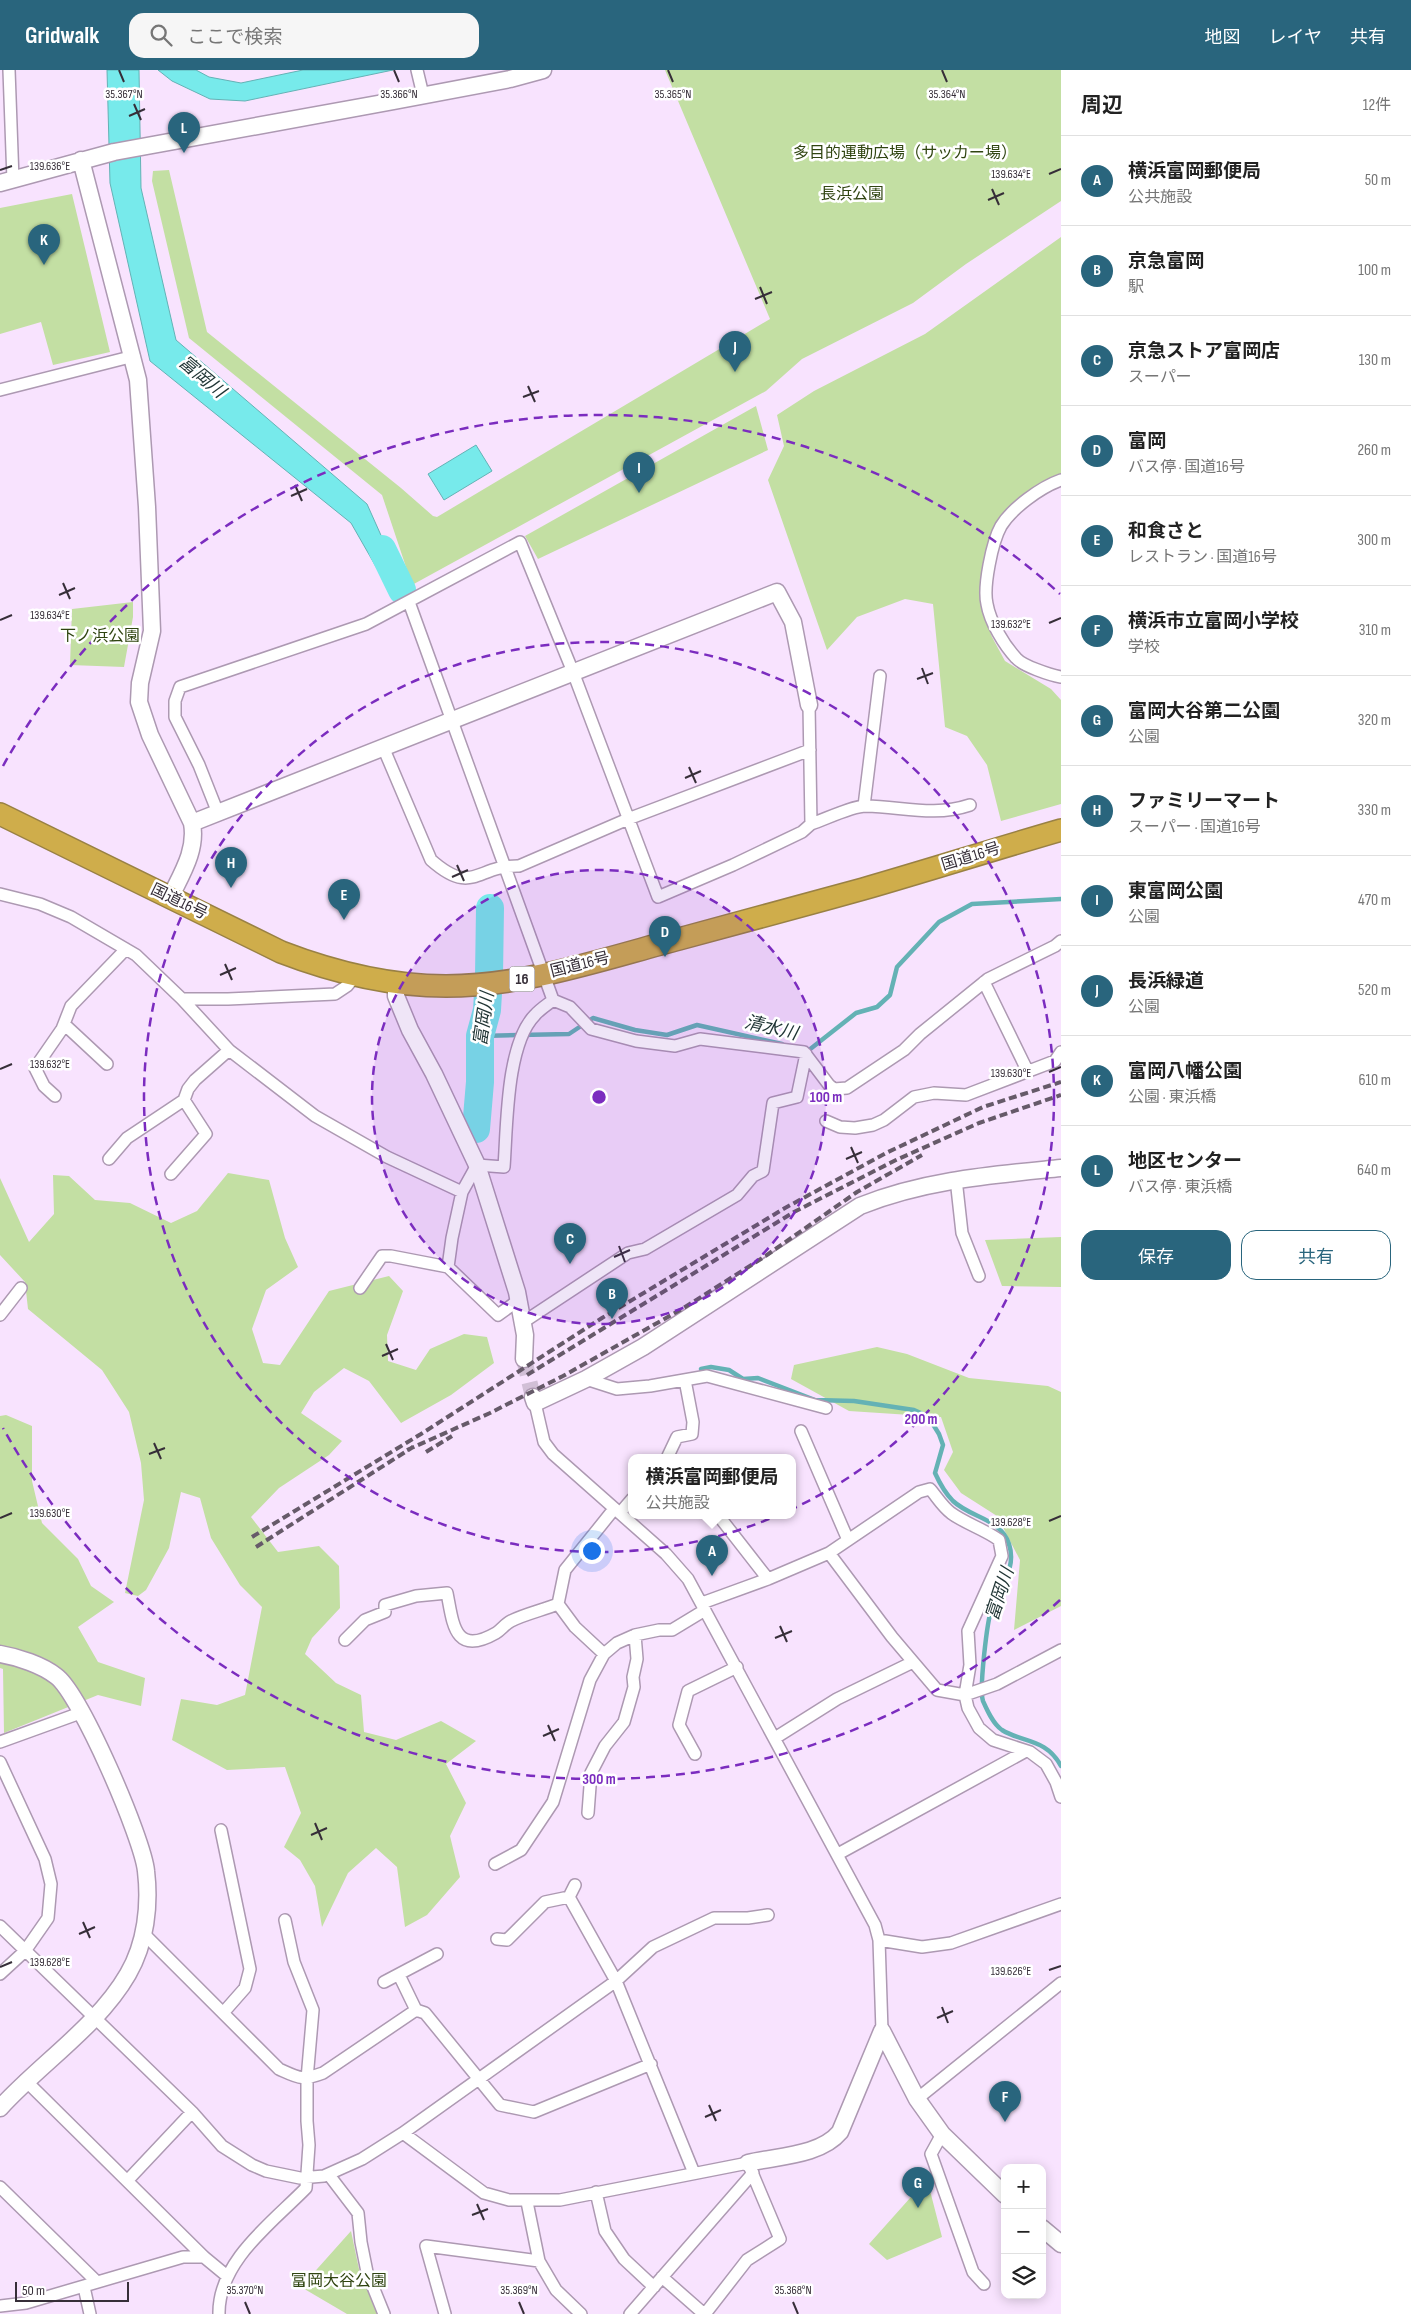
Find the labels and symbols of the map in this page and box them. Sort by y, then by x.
text: 35.367°N [105,87,143,102]
text: 35.366°N [380,87,418,102]
text: 35.365°N [655,87,691,102]
text: 35.364°N [929,87,965,102]
pin: L [168,112,200,153]
park label: 多目的運動広場（サッカー場） [793,144,1017,163]
text: 139.636°E [30,159,70,174]
text: 139.634°E [991,167,1031,182]
park label: 長浜公園 [820,185,884,204]
pin: K [28,224,60,265]
pin: J [719,331,751,372]
water label: 富岡川 [175,352,231,404]
pin: I [623,452,655,493]
text: 139.634°E [30,608,70,623]
text: 139.632°E [991,617,1031,632]
park label: 下ノ浜公園 [60,627,140,646]
street label: 国道16号 [939,839,1003,875]
pin: H [215,847,247,888]
pin: E [328,879,360,920]
street label: 国道16号 [148,880,210,924]
pin: D [649,916,681,957]
street label: 国道16号 [548,948,612,982]
road number: 16 [510,966,534,992]
water label: 富岡川 [470,989,498,1047]
water label: 清水川 [742,1012,802,1045]
text: 139.632°E [30,1057,70,1072]
text: 139.630°E [991,1066,1031,1081]
centre of rings [590,1088,608,1106]
text: 100 m [810,1088,842,1107]
pin: C [554,1223,586,1264]
pin: B [596,1278,628,1319]
text: 200 m [904,1410,938,1429]
text: 139.630°E [30,1506,70,1521]
text: 139.628°E [991,1515,1031,1530]
pin: A [696,1535,728,1576]
your location [579,1538,605,1564]
water label: 富岡川 [982,1563,1019,1623]
text: 300 m [582,1770,616,1789]
text: 139.628°E [30,1955,70,1970]
text: 139.626°E [991,1964,1031,1979]
pin: F [989,2081,1021,2122]
pin: G [902,2167,934,2208]
park label: 富岡大谷公園 [291,2272,387,2291]
scale bar [15,2279,129,2302]
text: 35.370°N [227,2283,263,2298]
text: 35.369°N [500,2283,538,2298]
text: 35.368°N [774,2283,812,2298]

